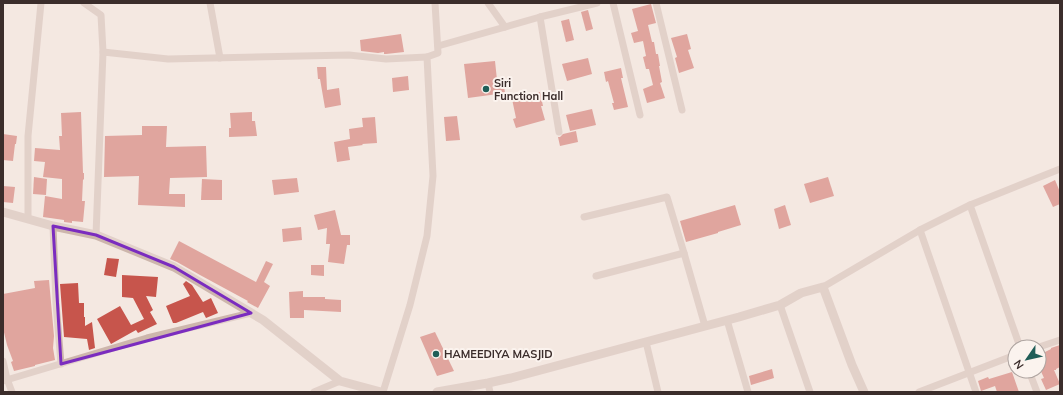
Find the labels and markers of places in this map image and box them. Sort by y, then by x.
place label: Siri Function Hall [494,76,563,103]
marker: Siri Function Hall [481,84,491,94]
place label: HAMEEDIYA MASJID [444,347,553,361]
marker: HAMEEDIYA MASJID [431,349,441,359]

